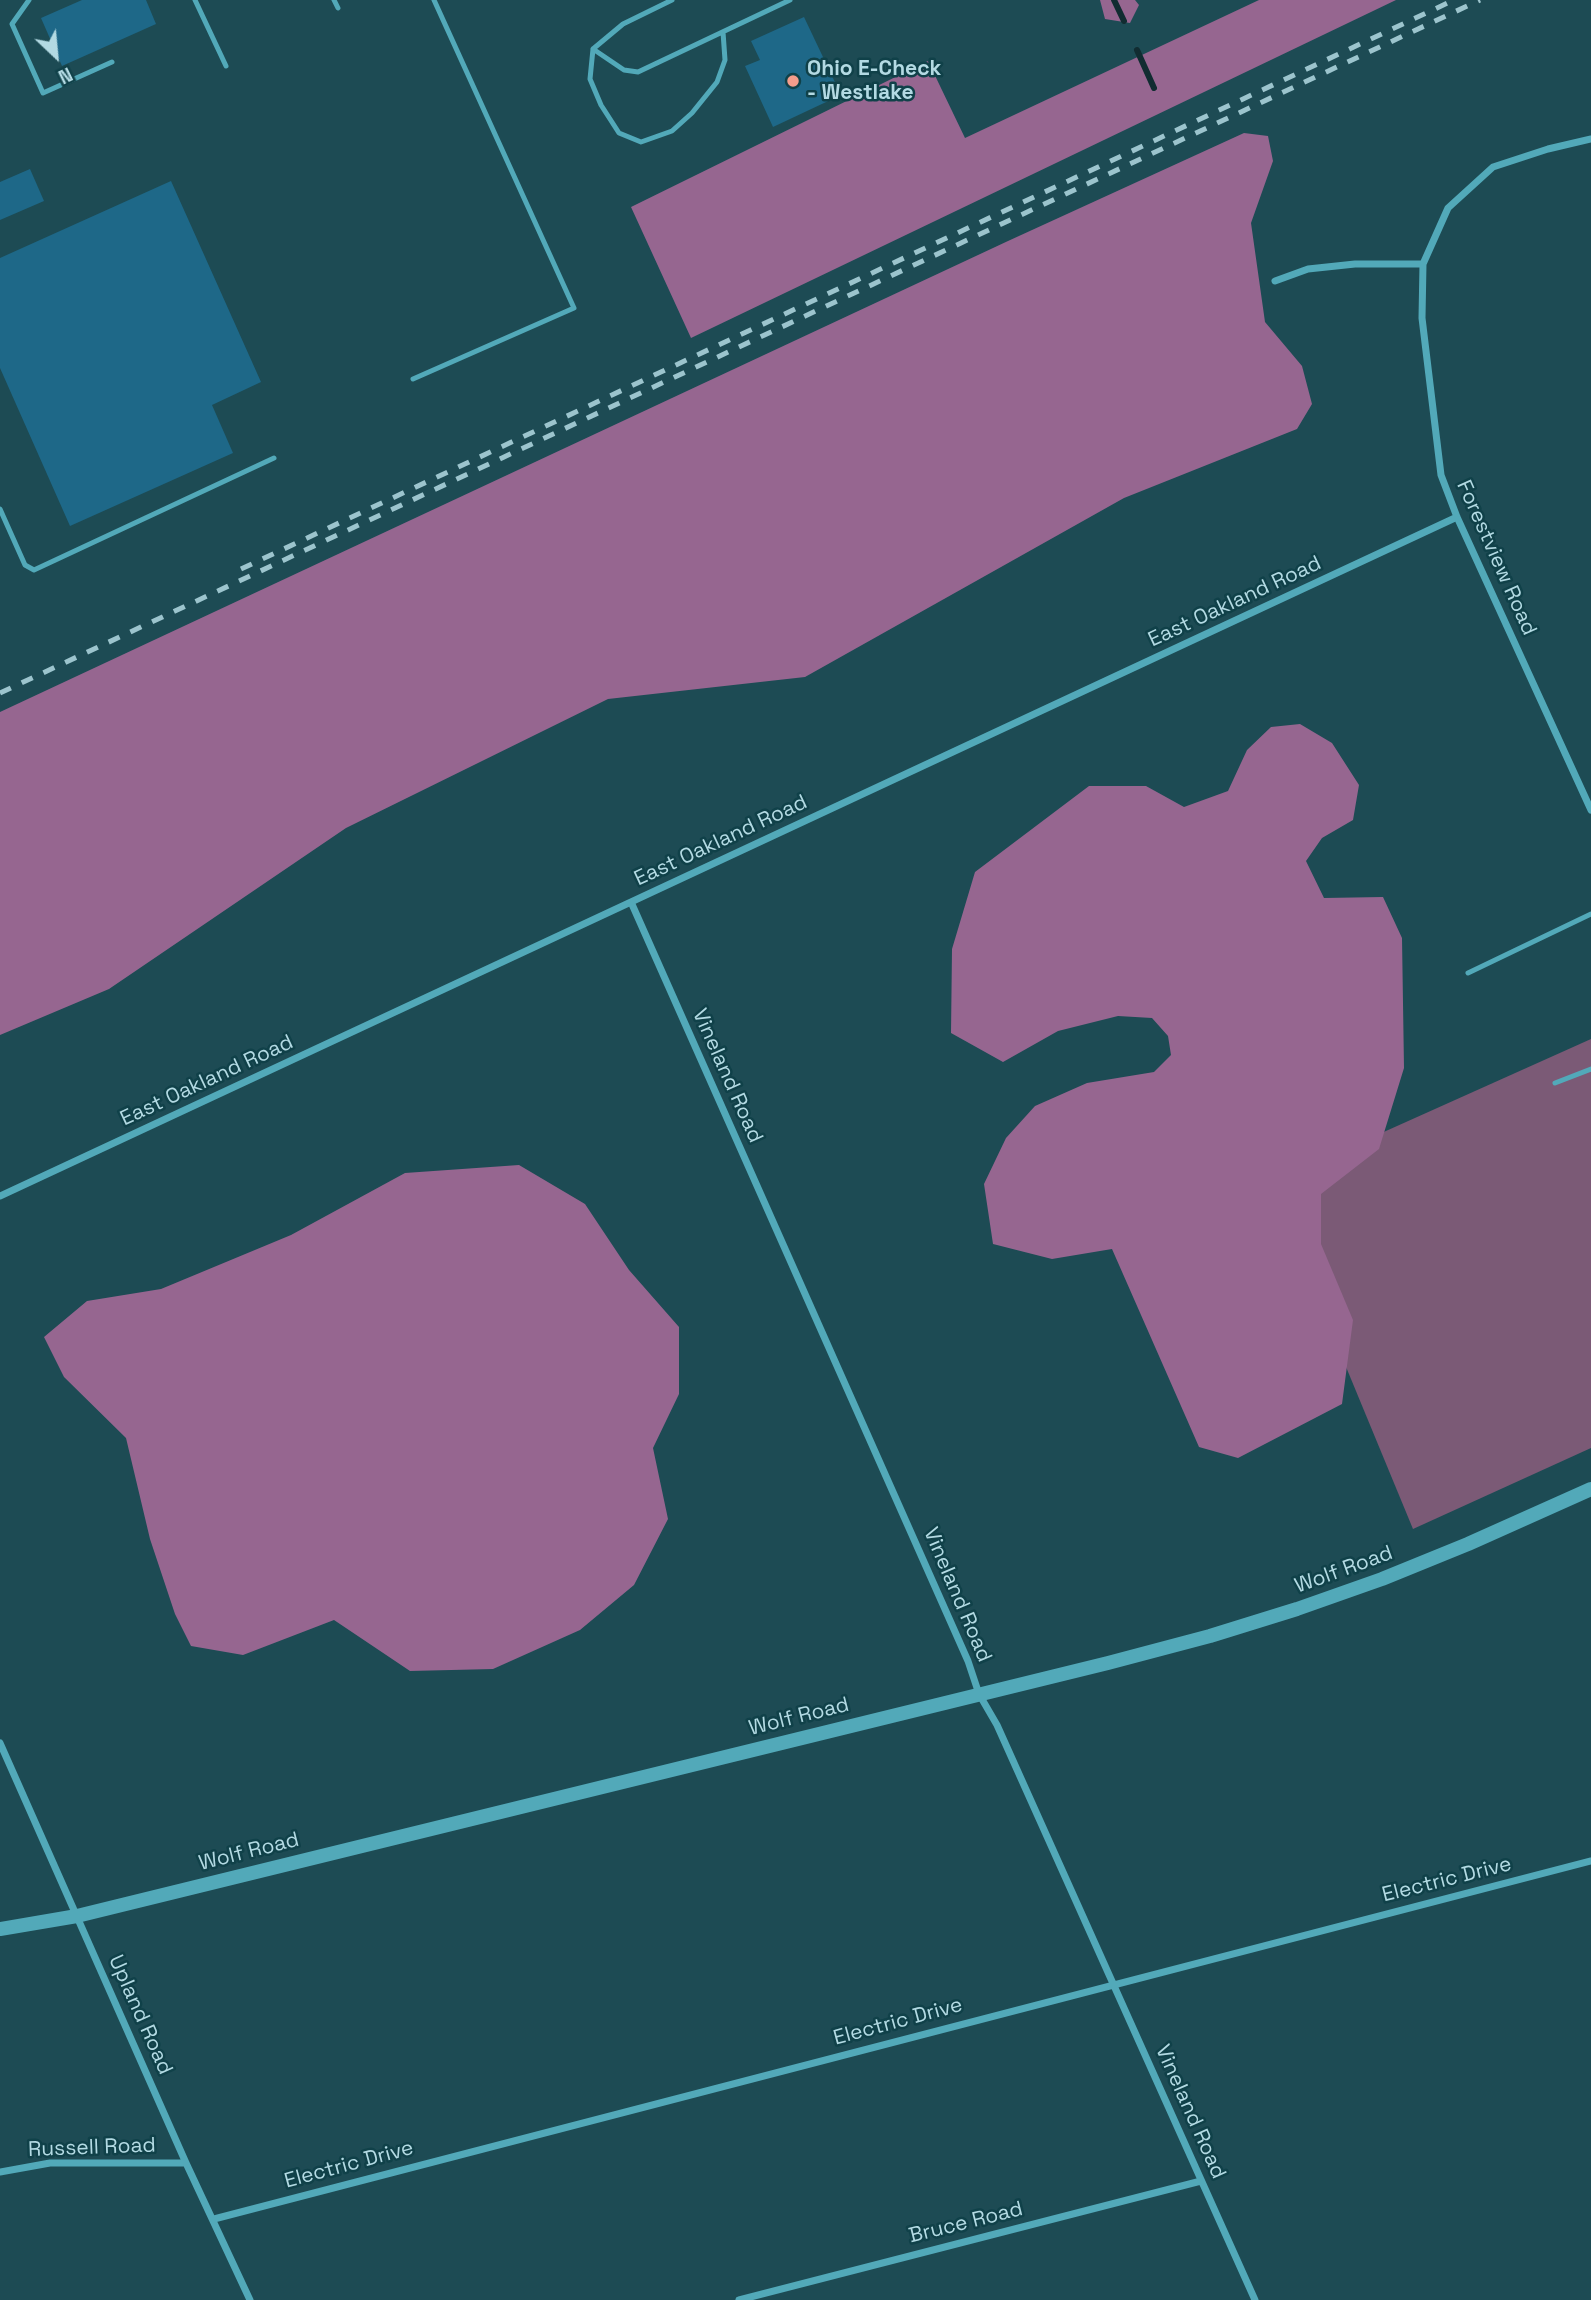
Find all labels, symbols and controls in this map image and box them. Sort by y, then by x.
north arrow [21,21,91,91]
place label: Ohio E-Check - Westlake [807,56,941,106]
text: N [54,61,77,89]
marker: Ohio E-Check - Westlake [785,73,801,89]
street label: Forestview Road [1451,477,1541,639]
street label: East Oakland Road [1145,551,1325,653]
street label: East Oakland Road [631,790,811,892]
street label: Vineland Road [686,1005,768,1147]
street label: East Oakland Road [117,1030,297,1132]
street label: Vineland Road [917,1524,997,1666]
street label: Wolf Road [1292,1541,1396,1599]
street label: Wolf Road [746,1692,852,1742]
street label: Wolf Road [196,1827,302,1877]
street label: Electric Drive [1380,1852,1514,1908]
street label: Upland Road [102,1951,178,2079]
street label: Electric Drive [831,1993,965,2051]
street label: Vineland Road [1149,2041,1231,2183]
street label: Russell Road [28,2133,156,2163]
street label: Electric Drive [282,2136,416,2194]
street label: Bruce Road [906,2197,1026,2249]

